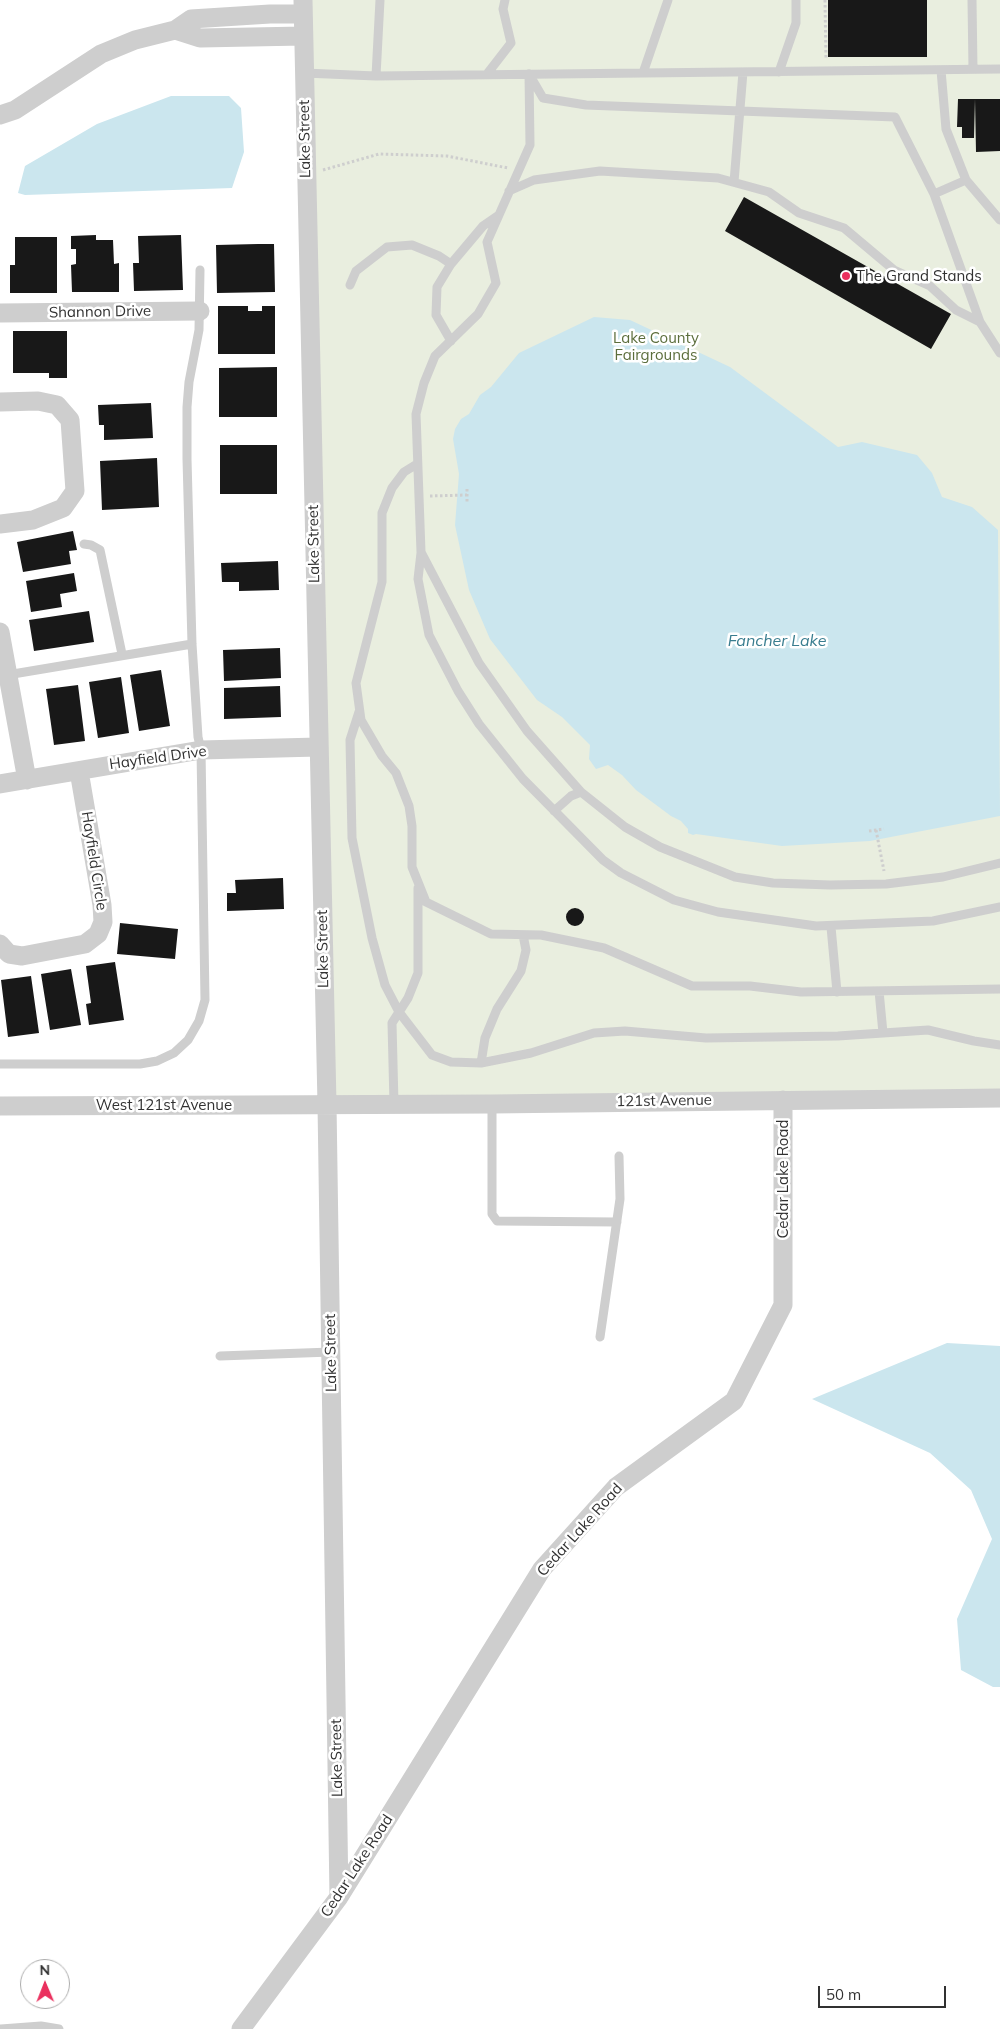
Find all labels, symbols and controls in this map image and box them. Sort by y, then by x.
street label: Lake Street [295,100,315,178]
place label: The Grand Stands [856,267,982,285]
marker: The Grand Stands [840,270,852,282]
street label: Shannon Drive [49,302,151,322]
park label: Lake County Fairgrounds [613,329,699,364]
street label: Lake Street [304,505,324,583]
water label: Fancher Lake [728,631,826,651]
street label: Hayfield Drive [108,742,208,774]
street label: Hayfield Circle [77,810,111,912]
street label: Lake Street [313,910,333,988]
street label: 121st Avenue [616,1091,712,1111]
street label: West 121st Avenue [96,1096,232,1114]
street label: Cedar Lake Road [774,1120,792,1238]
street label: Lake Street [321,1314,341,1392]
street label: Cedar Lake Road [534,1480,626,1580]
street label: Lake Street [327,1719,347,1797]
street label: Cedar Lake Road [317,1811,397,1921]
north arrow [20,1959,70,2009]
text: N [39,1961,50,1979]
scale bar [820,1976,948,2008]
text: 50 m [826,1985,861,2004]

